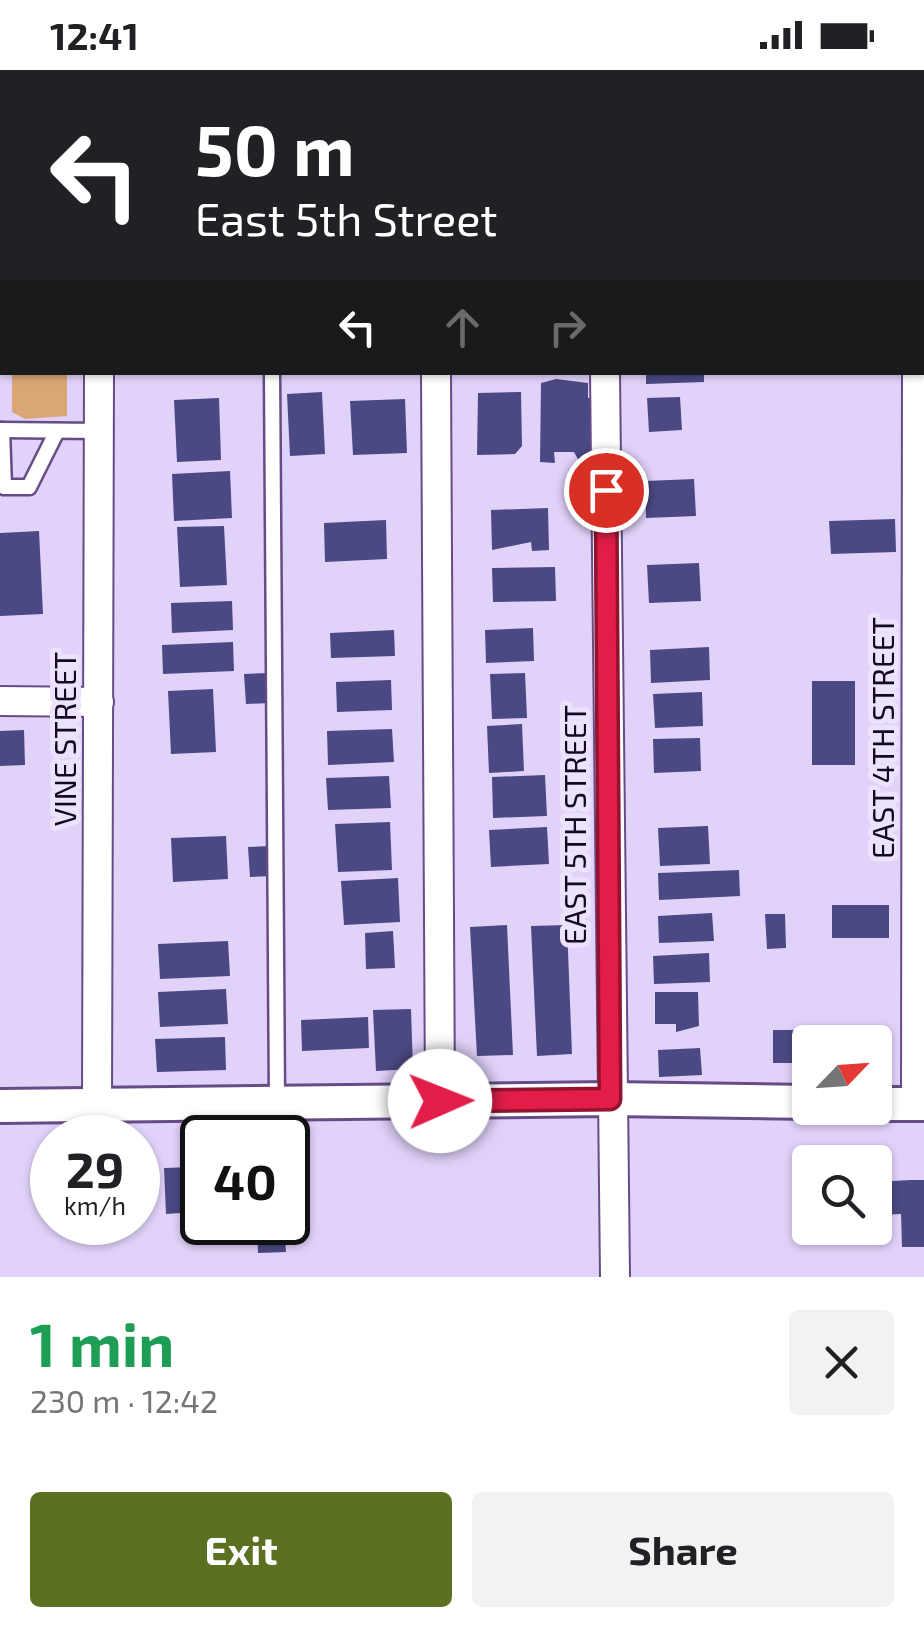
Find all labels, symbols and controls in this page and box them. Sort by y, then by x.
text: 12:41 [50,12,139,58]
text: 50 m [195,106,355,190]
icon: left [30,110,160,240]
text: East 5th Street [195,191,497,245]
icon: left [330,300,385,355]
icon: ahead [435,300,490,355]
icon: right [540,300,595,355]
pin [564,448,649,533]
icon: arrive [579,463,634,518]
street label: EAST 4TH STREET [864,617,900,859]
street label: VINE STREET [46,652,82,826]
street label: EAST 5TH STREET [556,705,592,945]
north arrow [792,1025,892,1125]
map controls [792,1025,892,1245]
position arrow [388,1049,492,1153]
speed limit sign: 40 [180,1115,310,1245]
text: 29 [66,1138,124,1198]
button: search [792,1145,892,1245]
text: km/h [64,1190,126,1220]
text: 1 min [30,1307,174,1379]
button: close [789,1310,894,1415]
text: 230 m · 12:42 [30,1381,218,1419]
button: Exit [30,1492,452,1607]
button: Share [472,1492,894,1607]

